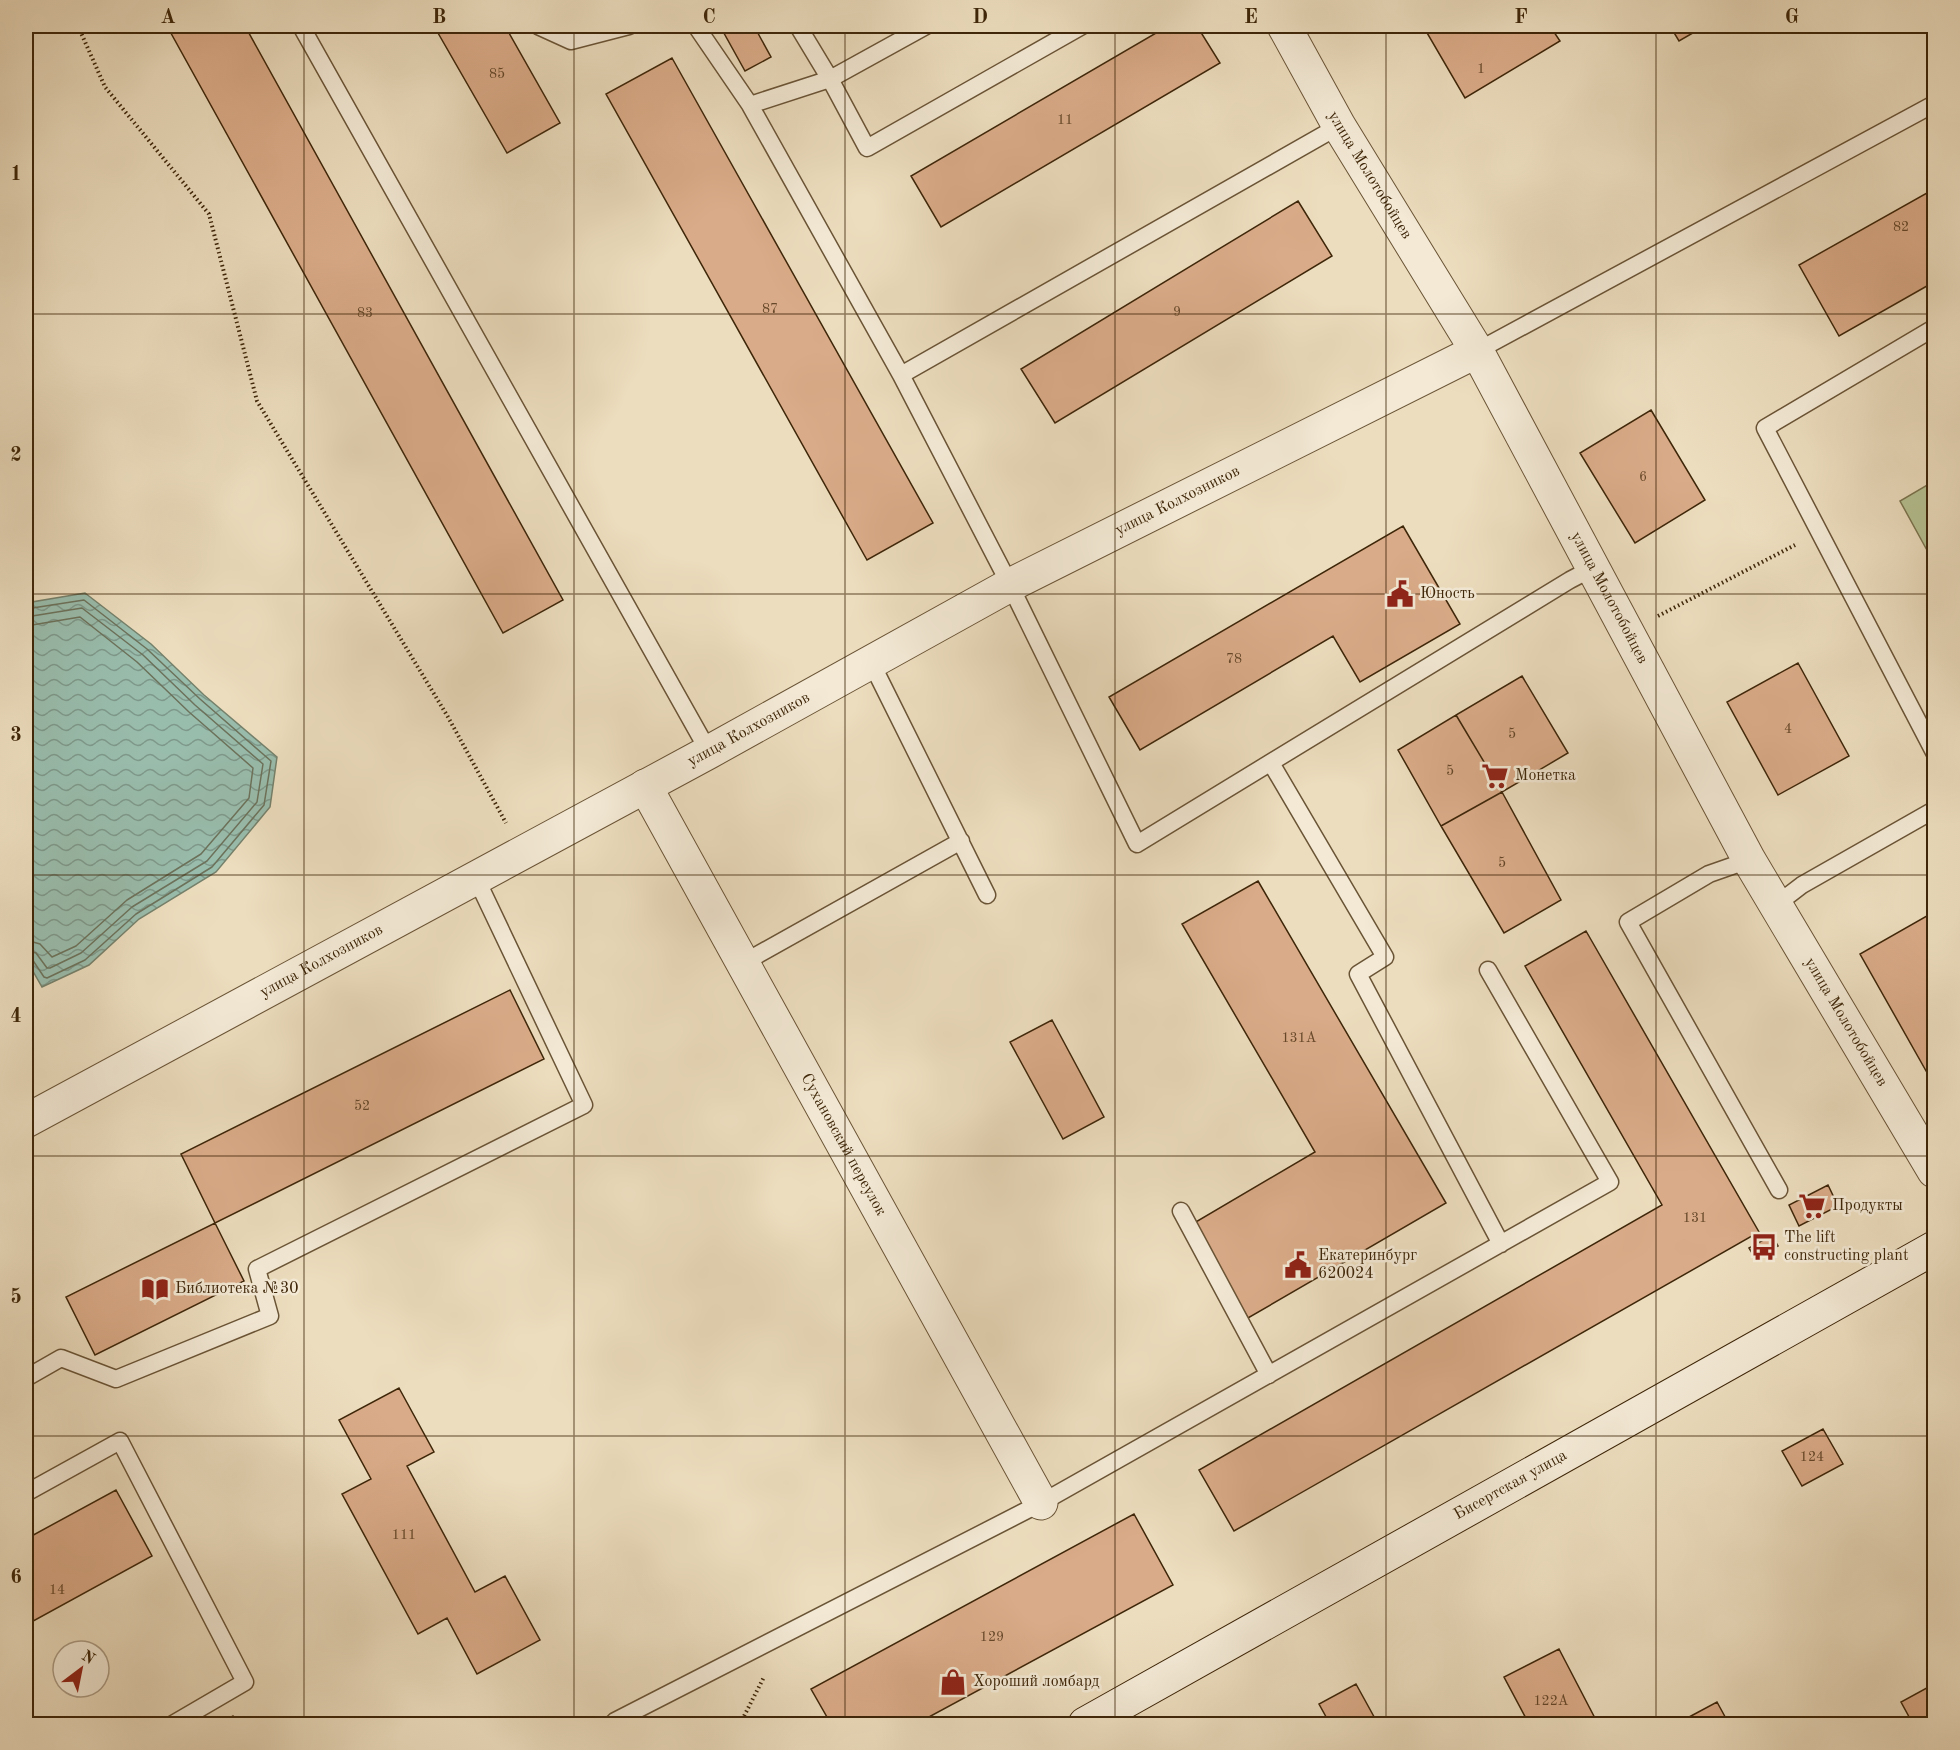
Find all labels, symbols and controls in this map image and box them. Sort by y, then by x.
text: A [160,8,176,28]
text: B [432,8,446,28]
text: C [702,8,716,28]
text: D [972,8,988,28]
text: E [1244,8,1258,28]
text: F [1514,8,1528,28]
text: G [1785,8,1799,28]
house number: 1 [1477,62,1485,76]
house number: 85 [489,67,505,81]
street label: улица Молотобойцев [1325,109,1414,242]
house number: 11 [1057,113,1073,127]
text: 1 [10,165,22,185]
house number: 82 [1893,220,1909,234]
house number: 87 [762,302,778,316]
house number: 9 [1173,305,1181,319]
house number: 83 [357,306,373,320]
text: 2 [10,446,22,466]
street label: улица Колхозников [1113,463,1242,539]
house number: 6 [1639,470,1647,484]
street label: улица Молотобойцев [1567,529,1651,666]
public building icon: Юность [1385,579,1415,609]
place label: Юность [1420,586,1475,602]
house number: 78 [1226,652,1242,666]
street label: улица Колхозников [685,690,813,770]
house number: 4 [1784,722,1792,736]
text: 3 [10,726,22,746]
house number: 5 [1508,727,1516,741]
supermarket icon: Монетка [1480,761,1510,791]
house number: 5 [1446,764,1454,778]
place label: Монетка [1515,768,1576,784]
house number: 5 [1498,856,1506,870]
street label: улица Колхозников [258,922,386,1001]
street label: улица Молотобойцев [1801,955,1890,1089]
text: 4 [10,1007,22,1027]
house number: 131А [1281,1031,1317,1045]
street label: Сухановский переулок [798,1071,889,1219]
house number: 52 [354,1099,370,1113]
supermarket icon: Продукты [1797,1191,1827,1221]
place label: Продукты [1832,1198,1903,1214]
house number: 131 [1683,1211,1707,1225]
place label: The lift constructing plant [1784,1230,1909,1264]
bus stop icon: The lift constructing plant [1749,1232,1779,1262]
place label: Екатеринбург 620024 [1318,1248,1417,1282]
public building icon: Екатеринбург 620024 [1283,1250,1313,1280]
library icon: Библиотека №30 [140,1274,170,1304]
place label: Библиотека №30 [175,1281,298,1297]
text: 5 [10,1287,22,1308]
street label: Бисертская улица [1451,1447,1570,1523]
house number: 124 [1800,1450,1824,1464]
house number: 111 [392,1528,416,1542]
text: 6 [10,1568,22,1588]
house number: 14 [49,1583,65,1597]
house number: 129 [980,1630,1004,1644]
north arrow [51,1639,111,1699]
text: N [78,1648,98,1668]
shop icon: Хороший ломбард [938,1667,968,1697]
place label: Хороший ломбард [973,1674,1099,1690]
house number: 122А [1533,1694,1569,1708]

